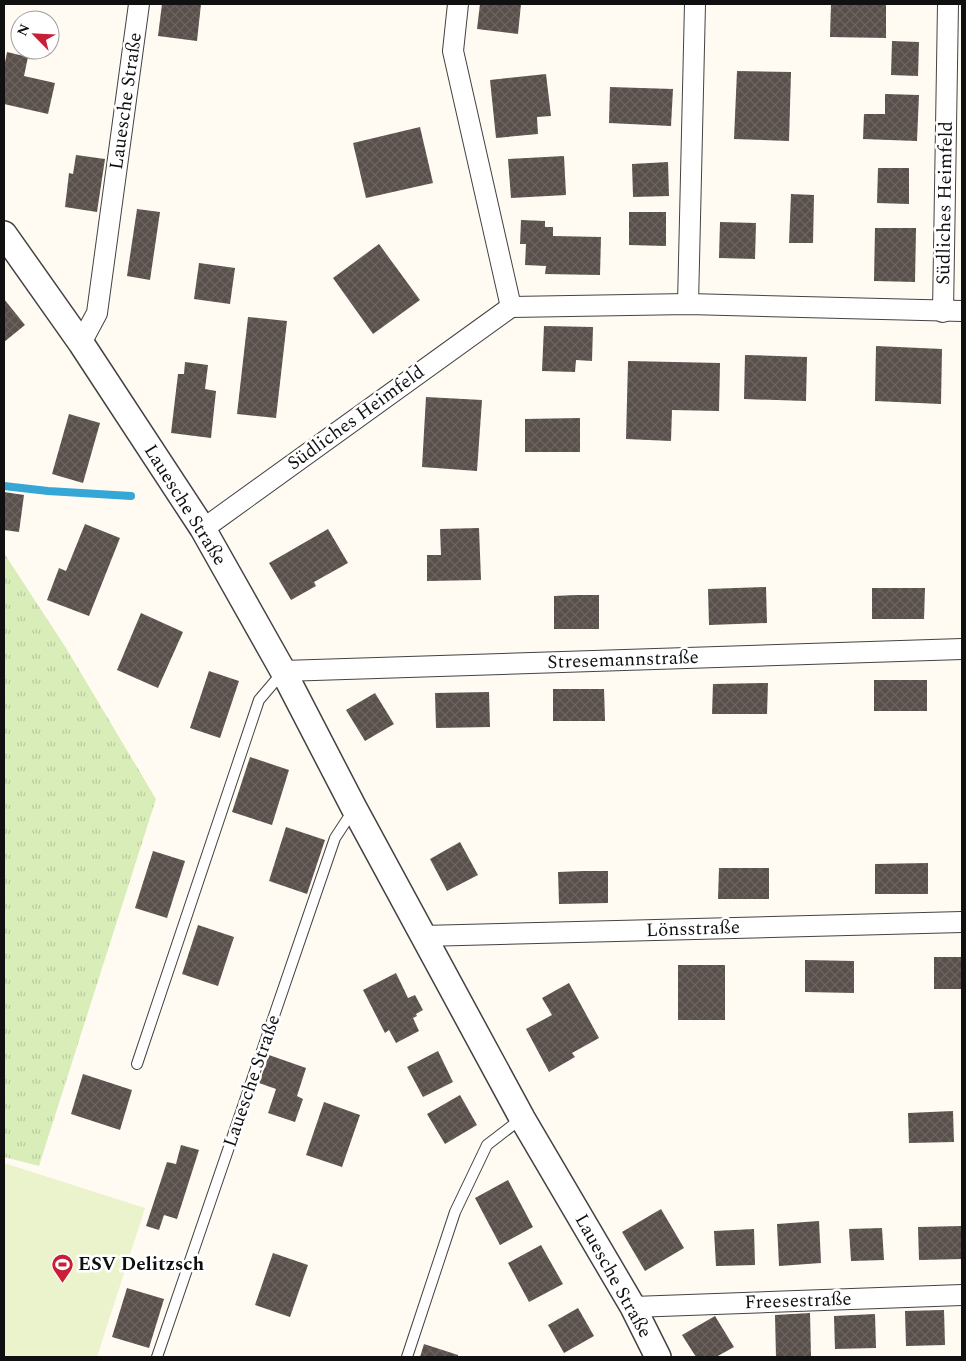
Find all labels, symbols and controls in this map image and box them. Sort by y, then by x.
north arrow [10,10,60,60]
text: N [12,20,35,39]
street label: Lauesche Straße [102,30,150,172]
street label: Südliches Heimfeld [929,121,961,285]
street label: Südliches Heimfeld [281,358,431,478]
street label: Lauesche Straße [136,439,234,571]
street label: Stresemannstraße [547,643,699,677]
street label: Lönsstraße [646,913,740,945]
street label: Lauesche Straße [216,1011,288,1151]
street label: Lauesche Straße [567,1208,659,1344]
place label: ESV Delitzsch [78,1250,204,1279]
sports icon: ESV Delitzsch [50,1252,74,1283]
street label: Freesestraße [744,1285,852,1317]

